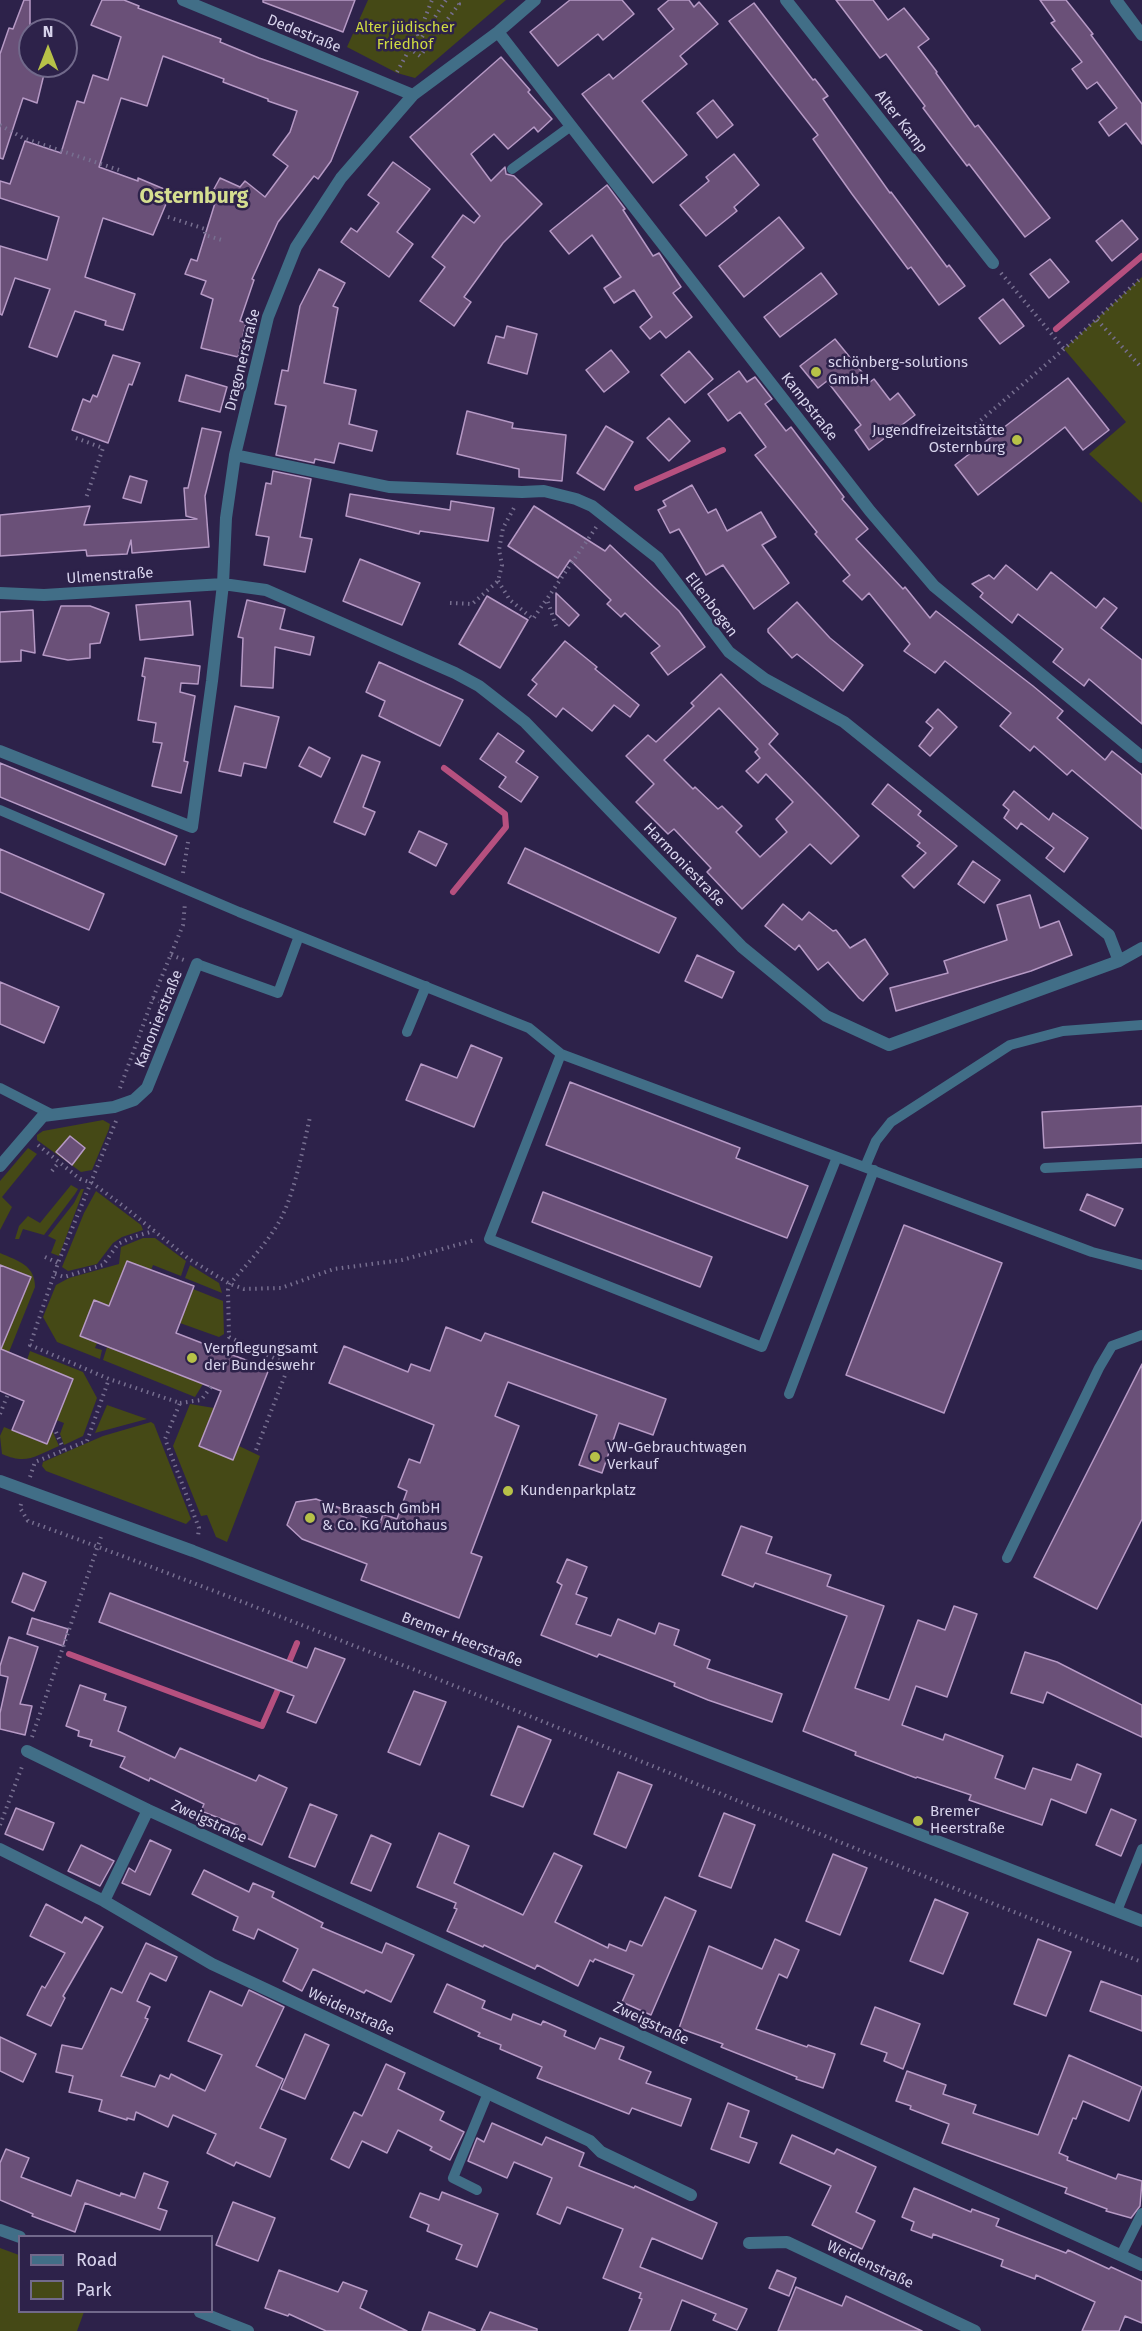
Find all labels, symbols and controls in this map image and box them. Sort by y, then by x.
street label: Dedestraße [265,11,343,57]
north arrow [18,18,78,78]
park label: Alter jüdischer Friedhof [355,19,455,54]
text: N [43,22,53,41]
street label: Alter Kamp [871,87,931,157]
district label: Osternburg [140,184,248,210]
street label: Dragonerstraße [222,307,264,413]
place label: schönberg-solutions GmbH [828,354,968,389]
marker: schönberg-solutions GmbH [809,365,823,379]
street label: Kampstraße [777,369,841,445]
place label: Jugendfreizeitstätte Osternburg [872,422,1005,457]
marker: Jugendfreizeitstätte Osternburg [1010,433,1024,447]
street label: Ulmenstraße [66,564,154,588]
street label: Ellenbogen [681,569,741,641]
street label: Harmoniestraße [639,819,729,911]
street label: Kanonierstraße [131,967,187,1071]
place label: Verpflegungsamt der Bundeswehr [204,1340,318,1375]
marker: Verpflegungsamt der Bundeswehr [185,1351,199,1365]
place label: VW-Gebrauchtwagen Verkauf [607,1439,747,1474]
marker: VW-Gebrauchtwagen Verkauf [588,1450,602,1464]
place label: Kundenparkplatz [520,1482,636,1500]
marker: Kundenparkplatz [501,1484,515,1498]
place label: W. Braasch GmbH & Co. KG Autohaus [322,1500,447,1535]
marker: W. Braasch GmbH & Co. KG Autohaus [303,1511,317,1525]
street label: Bremer Heerstraße [399,1609,525,1671]
street label: Zweigstraße [168,1797,250,1847]
place label: Bremer Heerstraße [930,1803,1005,1838]
marker: Bremer Heerstraße [911,1814,925,1828]
street label: Weidenstraße [305,1984,397,2040]
street label: Zweigstraße [610,1999,692,2049]
legend [18,2235,213,2313]
street label: Weidenstraße [824,2237,916,2293]
text: Road [76,2249,118,2271]
text: Park [76,2279,111,2301]

